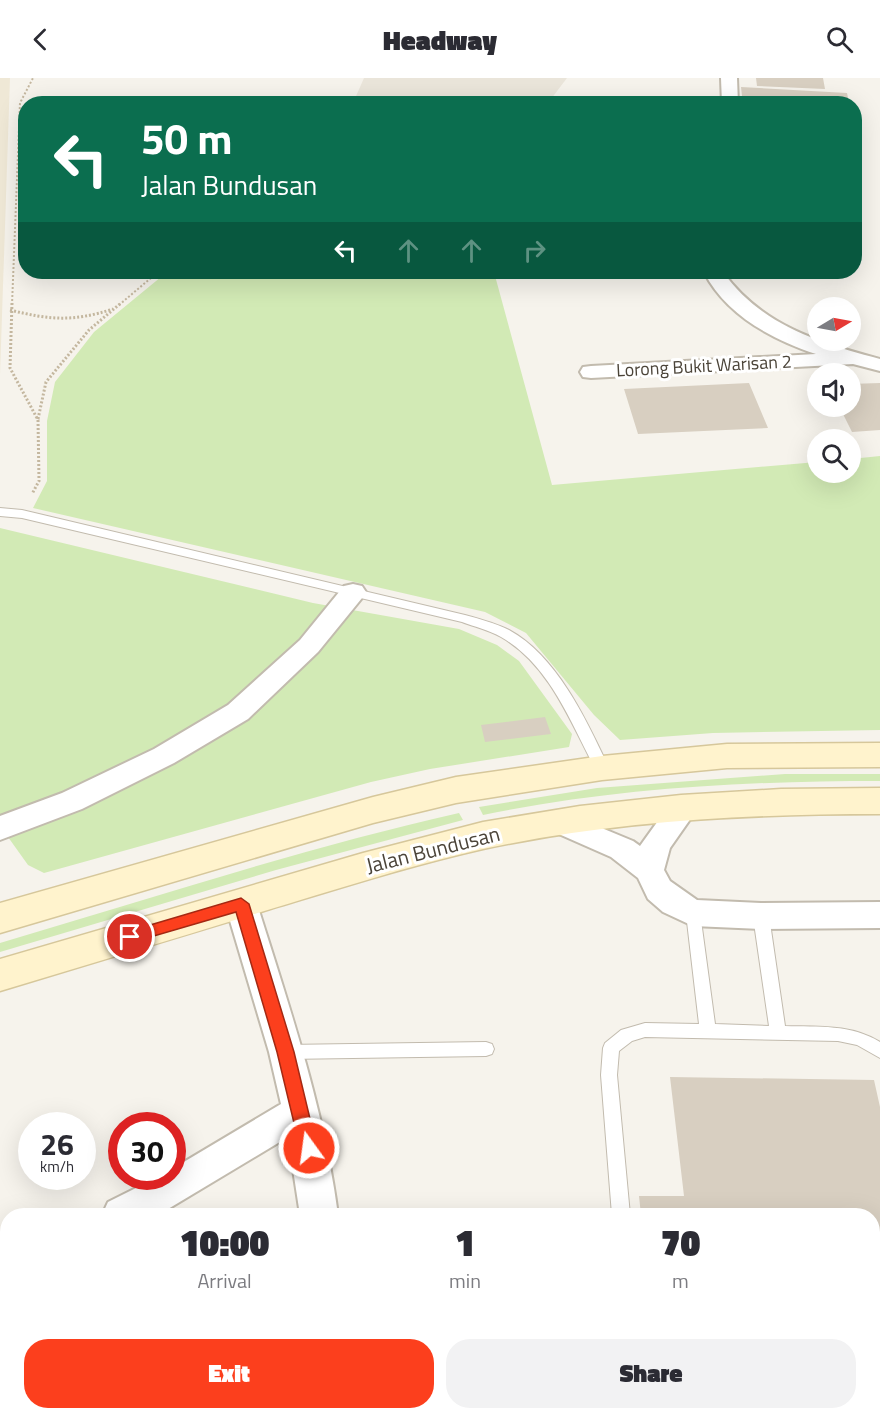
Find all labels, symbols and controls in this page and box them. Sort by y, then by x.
text: Headway [383,19,497,60]
icon: back [24,23,57,56]
icon: search [823,23,856,56]
text: 50 m [141,106,233,170]
icon: left [42,120,120,198]
text: Jalan Bundusan [141,164,317,205]
icon: left [329,234,362,267]
icon: ahead [392,234,425,267]
icon: ahead [455,234,488,267]
icon: right [518,234,551,267]
north arrow [807,297,861,351]
map controls [807,297,861,483]
street label: Lorong Bukit Warisan 2 [615,347,793,384]
button: sound [807,363,861,417]
button: search [807,429,861,483]
street label: Jalan Bundusan [362,817,503,881]
pin [104,911,155,962]
icon: arrive [113,920,146,953]
speed limit sign: 30 [108,1112,186,1190]
position arrow [277,1116,341,1180]
text: 26 [40,1121,74,1167]
text: km/h [40,1155,74,1178]
text: 10:00 [180,1215,269,1270]
text: 1 [455,1215,475,1270]
text: 70 [661,1215,700,1270]
text: Arrival [197,1265,252,1296]
text: min [449,1265,481,1296]
text: m [672,1265,689,1296]
button: Exit [24,1339,434,1408]
button: Share [446,1339,856,1408]

